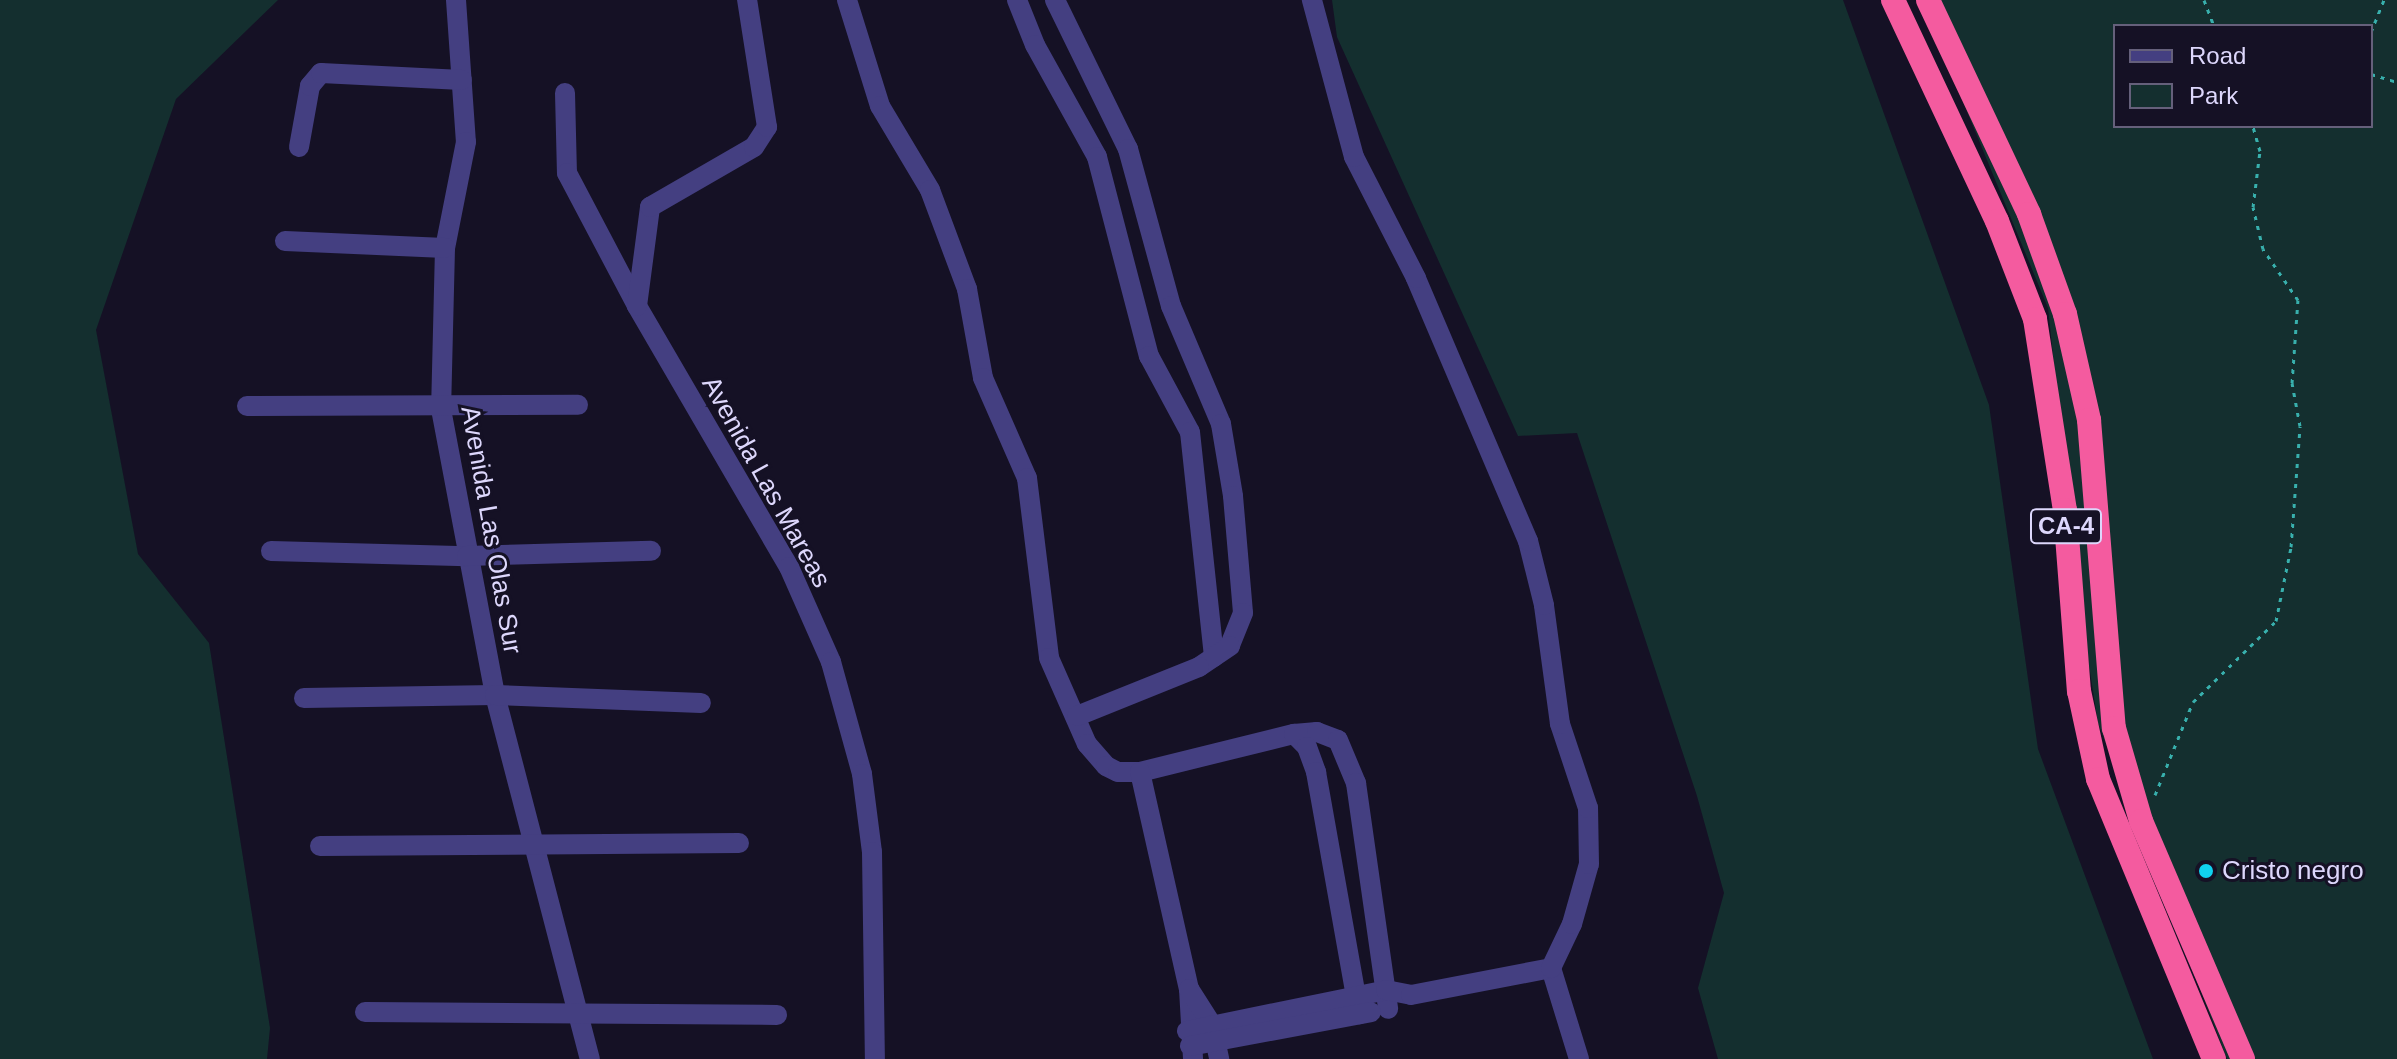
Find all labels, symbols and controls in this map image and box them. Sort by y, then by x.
legend [2113,24,2373,128]
text: Road [2189,42,2246,69]
text: Park [2189,82,2238,109]
street label: Avenida Las Mareas [695,371,837,593]
street label: Avenida Las Olas Sur [454,404,528,656]
road number: CA-4 [2028,506,2104,546]
place label: Cristo negro [2222,855,2364,887]
marker: Cristo negro [2197,862,2215,880]

